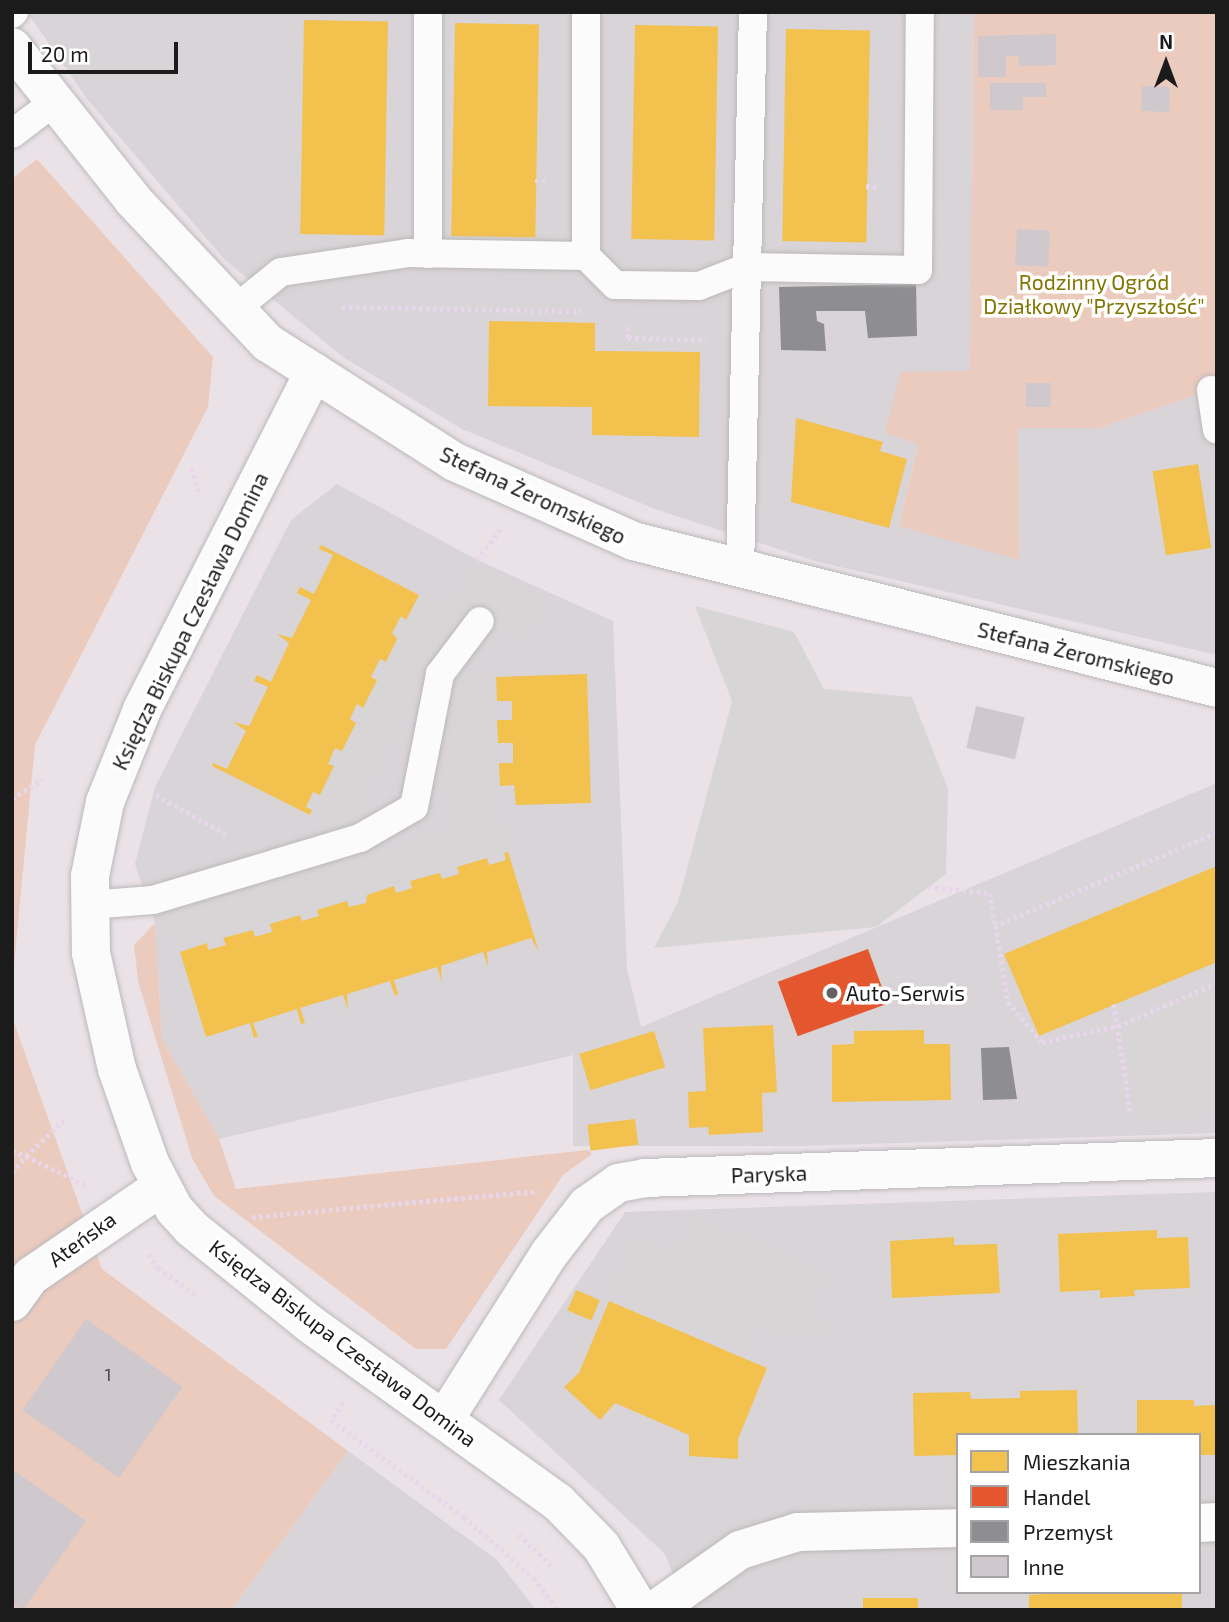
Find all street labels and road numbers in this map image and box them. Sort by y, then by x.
street label: Stefana Żeromskiego [436,441,630,549]
street label: Księdza Biskupa Czesława Domina [107,468,273,774]
street label: Stefana Żeromskiego [975,616,1177,690]
street label: Paryska [730,1160,808,1188]
street label: Ateńska [43,1206,121,1272]
street label: Księdza Biskupa Czesława Domina [204,1234,482,1452]

